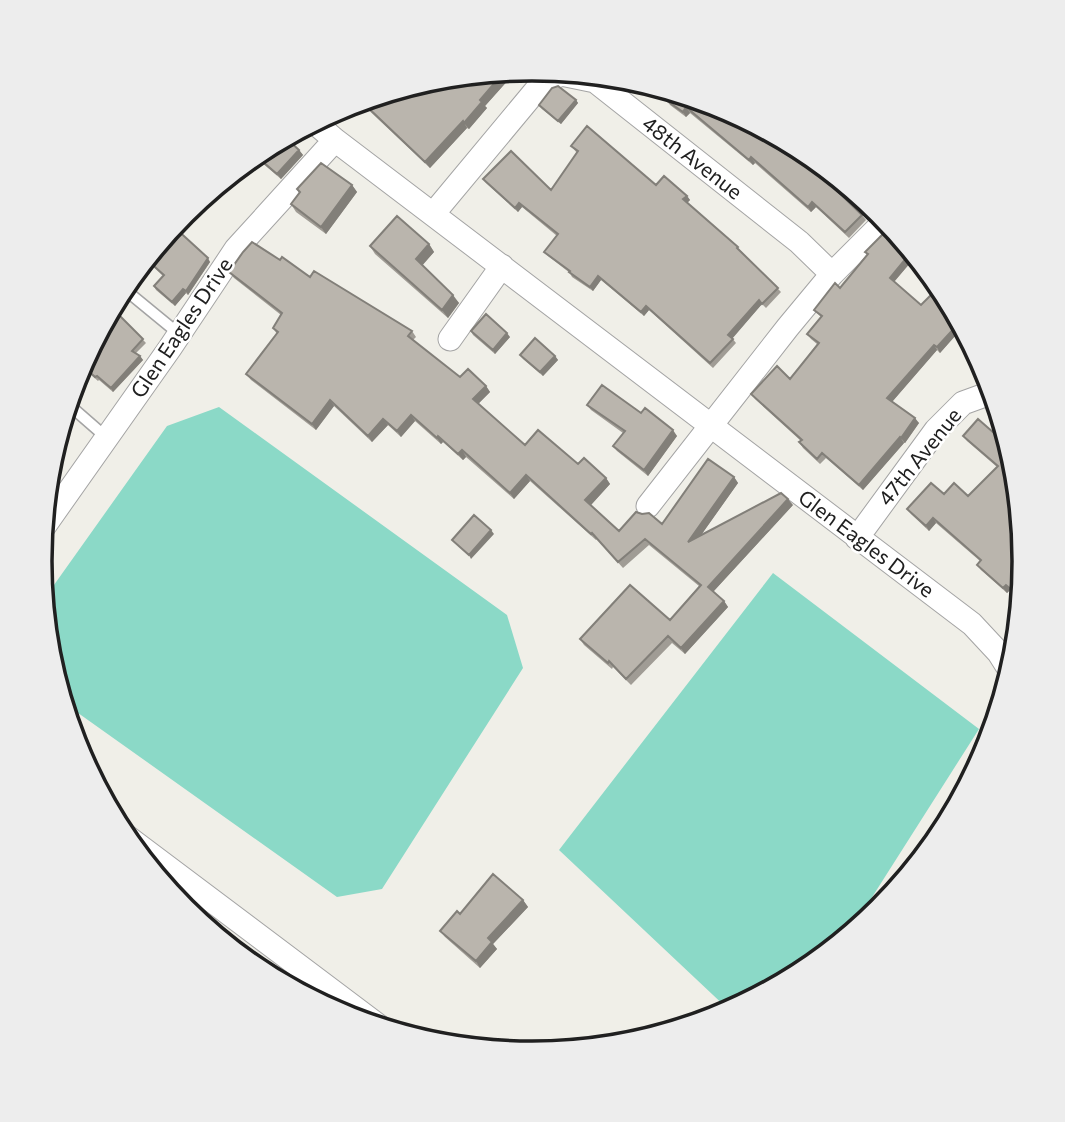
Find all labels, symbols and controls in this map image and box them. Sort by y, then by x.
street label: 48th Avenue [638,110,748,204]
street label: Glen Eagles Drive [125,252,237,402]
street label: 47th Avenue [872,402,966,510]
street label: Glen Eagles Drive [794,484,940,602]

